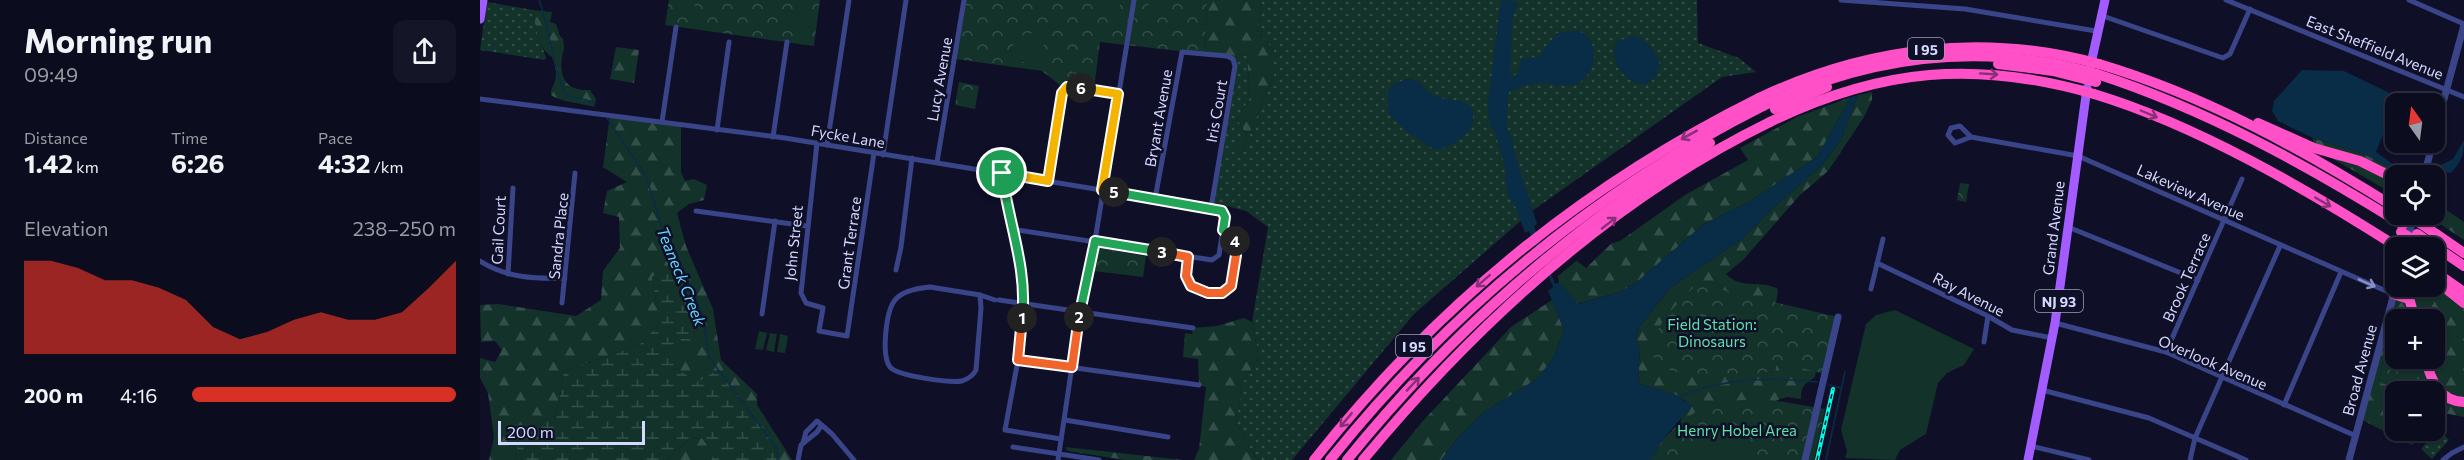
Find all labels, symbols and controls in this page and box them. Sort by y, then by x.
street label: East Sheffield Avenue [2304,11,2446,83]
text: Morning run [24,19,212,60]
button: share [393,20,456,83]
street label: Lucy Avenue [923,35,955,122]
road number: I 95 [1908,38,1944,60]
text: 09:49 [24,62,78,86]
street label: Bryant Avenue [1141,68,1175,168]
one-way arrow [1978,68,1998,79]
pin: 6 [1066,73,1096,103]
text: 6 [1076,78,1086,97]
street label: Iris Court [1202,78,1230,144]
north arrow [2385,93,2445,153]
map controls [2385,93,2445,441]
one-way arrow [2140,110,2158,121]
street label: Fycke Lane [810,121,886,151]
text: Distance [24,128,88,147]
text: Time [171,128,208,147]
text: Pace [318,128,353,147]
one-way arrow [1680,130,1698,141]
text: 1.42 [24,147,73,178]
text: 6:26 [171,147,225,178]
text: 4:32 [318,147,371,178]
pin [976,147,1027,198]
icon: arrive [985,156,1018,189]
text: km [73,157,99,176]
text: /km [371,157,403,176]
street label: Lakeview Avenue [2134,160,2248,224]
button: locate [2385,165,2445,225]
pin: 5 [1099,177,1129,207]
street label: Grand Avenue [2038,180,2068,276]
text: 5 [1109,182,1119,201]
street label: Sandra Place [545,192,571,280]
street label: Gail Court [487,195,509,265]
street label: Grant Terrace [834,195,864,291]
one-way arrow [2314,196,2331,208]
street label: John Street [780,204,806,282]
text: Elevation [24,216,109,240]
text: 238–250 m [353,216,456,240]
one-way arrow [1601,216,1617,229]
water label: Teaneck Creek [653,223,711,329]
pin: 4 [1220,226,1250,256]
street label: Brook Terrace [2158,230,2214,324]
text: 4 [1230,231,1240,250]
pin: 3 [1147,237,1177,267]
button: layers [2385,237,2445,297]
text: 3 [1157,242,1167,261]
street label: Ray Avenue [1930,268,2008,320]
one-way arrow [1475,274,1490,288]
one-way arrow [2358,278,2376,289]
road number: NJ 93 [2035,290,2083,312]
pin: 2 [1064,302,1094,332]
pin: 1 [1007,303,1037,333]
text: 2 [1074,307,1084,326]
text: 1 [1018,308,1026,327]
button: + [2385,309,2445,369]
park label: Field Station: Dinosaurs [1667,315,1757,350]
street label: Broad Avenue [2338,322,2380,418]
street label: Overlook Avenue [2156,331,2270,393]
road number: I 95 [1396,335,1432,357]
one-way arrow [1406,377,1420,392]
button: − [2385,381,2445,441]
text: 200 m [24,383,83,407]
text: 4:16 [120,383,157,407]
one-way arrow [1340,412,1353,428]
scale bar [498,418,645,446]
park label: Henry Hobel Area [1677,421,1797,439]
text: 200 m [507,422,554,441]

